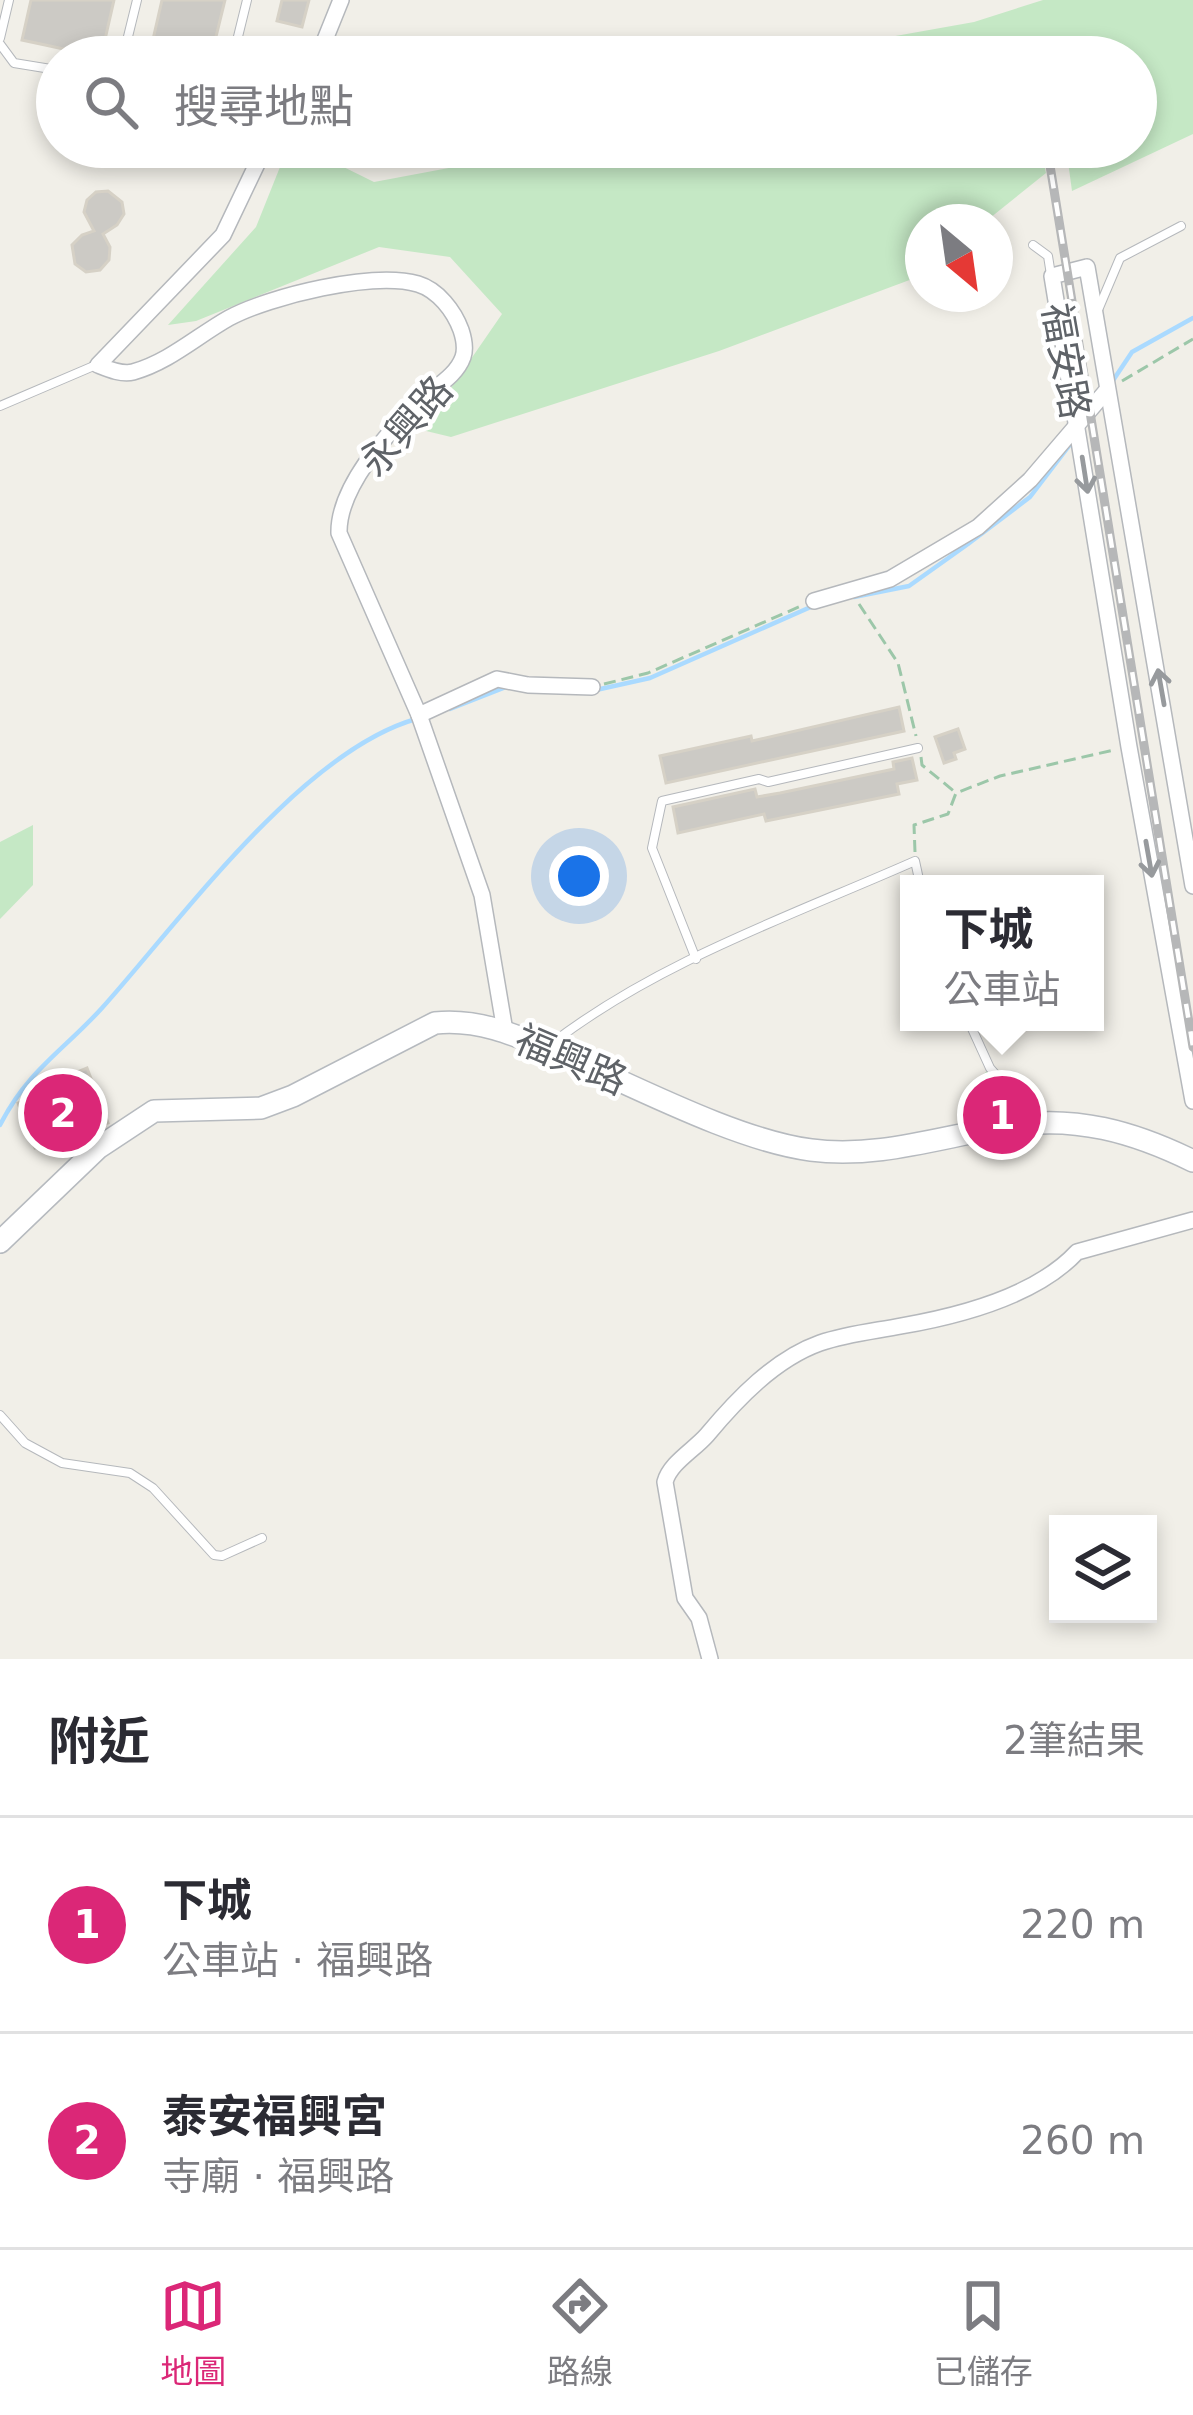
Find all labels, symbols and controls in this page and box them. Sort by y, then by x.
search box [36,36,1157,168]
icon: search [78,69,144,135]
text: 搜尋地點 [174,80,354,133]
north arrow [905,204,1013,312]
street label: 福安路 [1034,299,1098,423]
street label: 永興路 [351,367,461,485]
one-way arrow [1074,454,1097,493]
one-way arrow [1148,669,1171,708]
one-way arrow [1139,839,1162,878]
your location [549,846,609,906]
popup [900,875,1104,1031]
text: 下城 [943,903,1034,956]
text: 公車站 [943,967,1061,1012]
street label: 福興路 [508,1016,634,1104]
pin: 2 [24,1068,102,1158]
pin: 1 [963,1070,1041,1160]
map controls [1049,1515,1157,1623]
button: layers [1049,1515,1157,1623]
text: 附近 [48,1712,150,1771]
text: 2筆結果 [1003,1718,1145,1763]
text: 下城 [162,1874,252,1927]
text: 1 [73,1902,101,1947]
text: 220 m [1020,1902,1145,1947]
text: 公車站 · 福興路 [162,1938,433,1983]
text: 泰安福興宮 [162,2090,387,2143]
text: 2 [73,2118,101,2163]
text: 260 m [1020,2118,1145,2163]
text: 寺廟 · 福興路 [162,2154,394,2199]
tab: 地圖 [160,2273,226,2393]
tab: 路線 [547,2273,613,2393]
tab: 已儲存 [934,2273,1033,2393]

